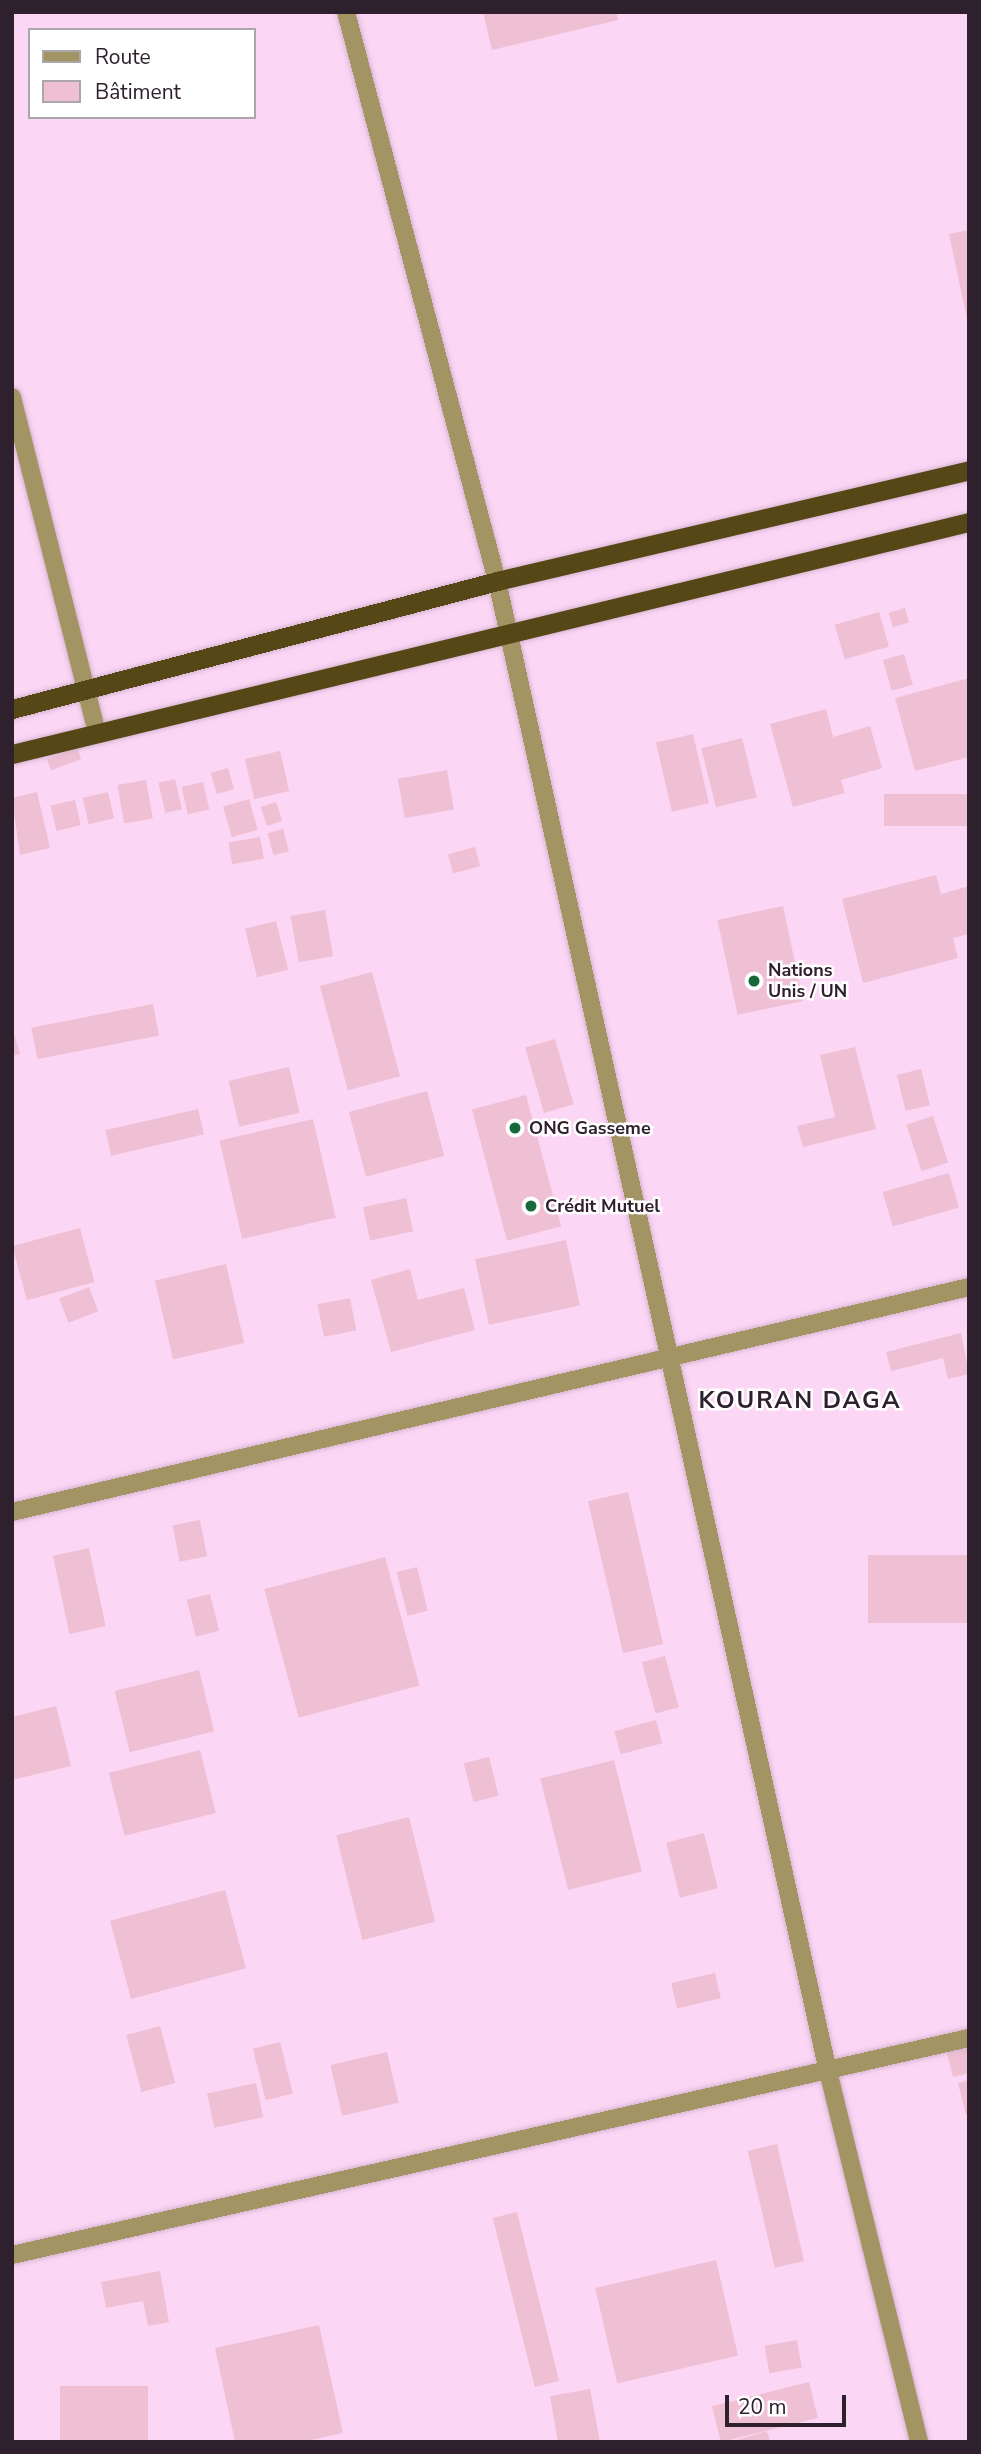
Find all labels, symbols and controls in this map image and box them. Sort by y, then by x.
legend [28,28,256,119]
text: Route [95,43,151,71]
text: Bâtiment [95,78,181,106]
place label: Nations Unis / UN [768,960,847,1002]
marker: Nations Unis / UN [746,973,762,989]
place label: ONG Gasseme [529,1117,651,1139]
marker: ONG Gasseme [507,1120,523,1136]
place label: Crédit Mutuel [545,1195,660,1217]
marker: Crédit Mutuel [523,1198,539,1214]
district label: KOURAN DAGA [700,1387,900,1415]
scale bar [729,2380,850,2424]
text: 20 m [738,2393,787,2421]

